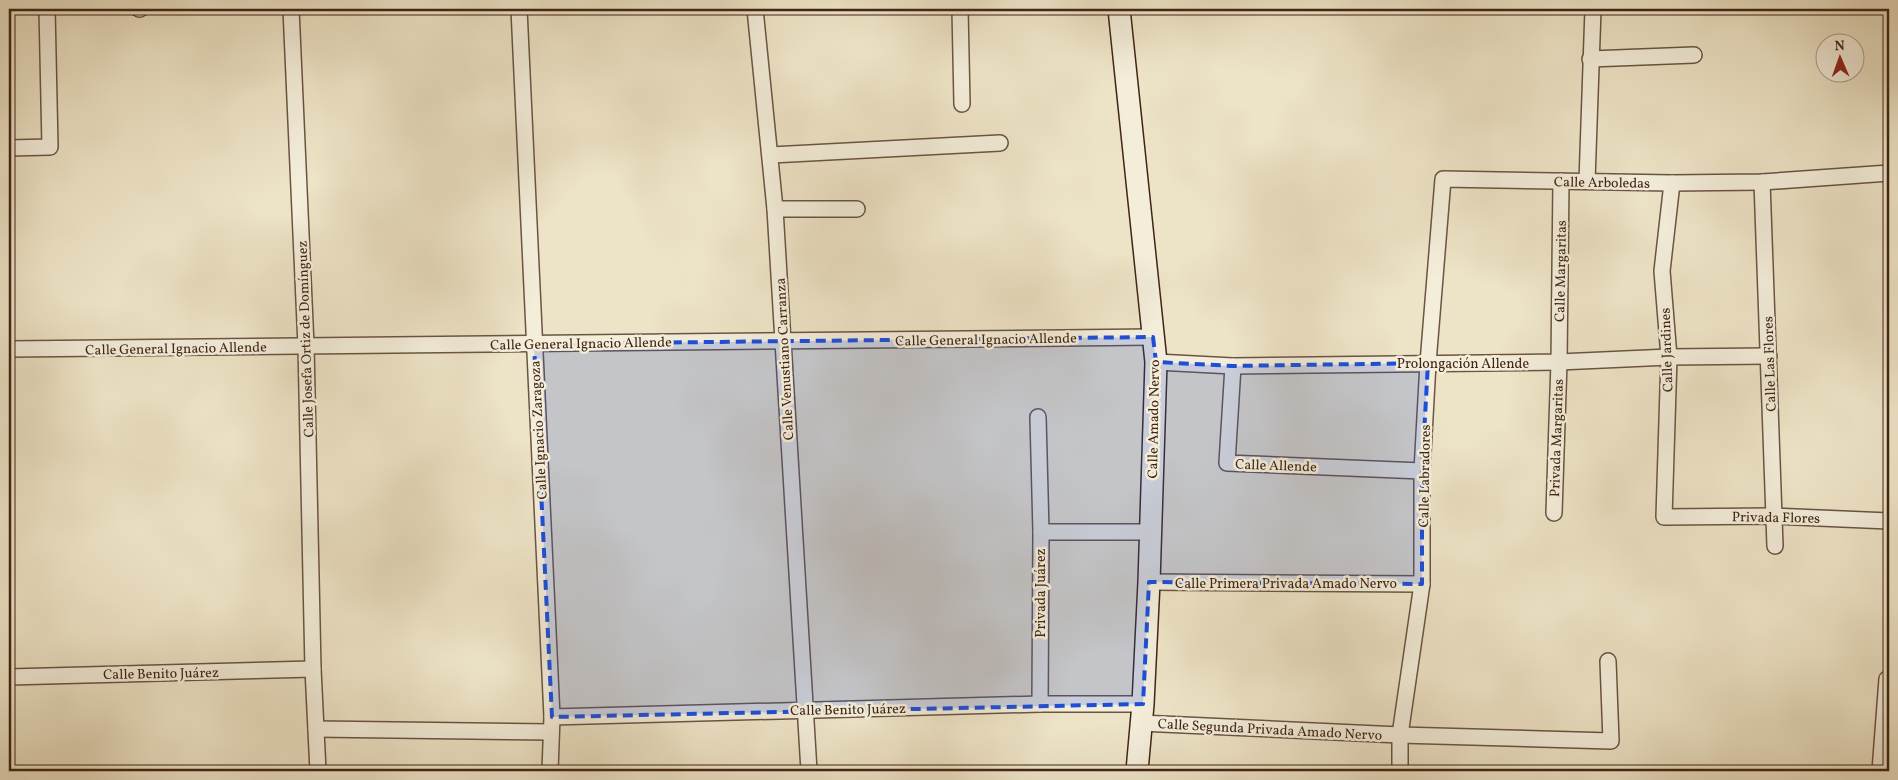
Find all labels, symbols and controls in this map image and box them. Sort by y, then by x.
north arrow [1816,32,1866,82]
text: N [1834,37,1845,56]
street label: Calle Arboledas [1554,173,1650,194]
street label: Calle Margaritas [1551,220,1572,322]
street label: Calle Josefa Ortiz de Domínguez [294,240,319,438]
street label: Calle Venustiano Carranza [772,277,799,441]
street label: Calle Jardines [1657,307,1678,392]
street label: Calle Las Flores [1759,316,1782,412]
street label: Calle General Ignacio Allende [895,329,1077,352]
street label: Calle General Ignacio Allende [490,333,672,356]
street label: Calle General Ignacio Allende [85,338,267,361]
street label: Prolongación Allende [1397,355,1529,374]
street label: Calle Amado Nervo [1144,359,1165,479]
street label: Calle Ignacio Zaragoza [526,360,553,500]
street label: Privada Margaritas [1546,379,1569,497]
street label: Calle Labradores [1415,424,1436,528]
street label: Calle Allende [1235,456,1317,477]
street label: Privada Flores [1732,508,1820,529]
street label: Privada Juárez [1032,548,1051,638]
street label: Calle Primera Privada Amado Nervo [1175,575,1397,594]
street label: Calle Benito Juárez [103,664,219,685]
street label: Calle Benito Juárez [790,700,906,721]
street label: Calle Segunda Privada Amado Nervo [1157,715,1383,746]

